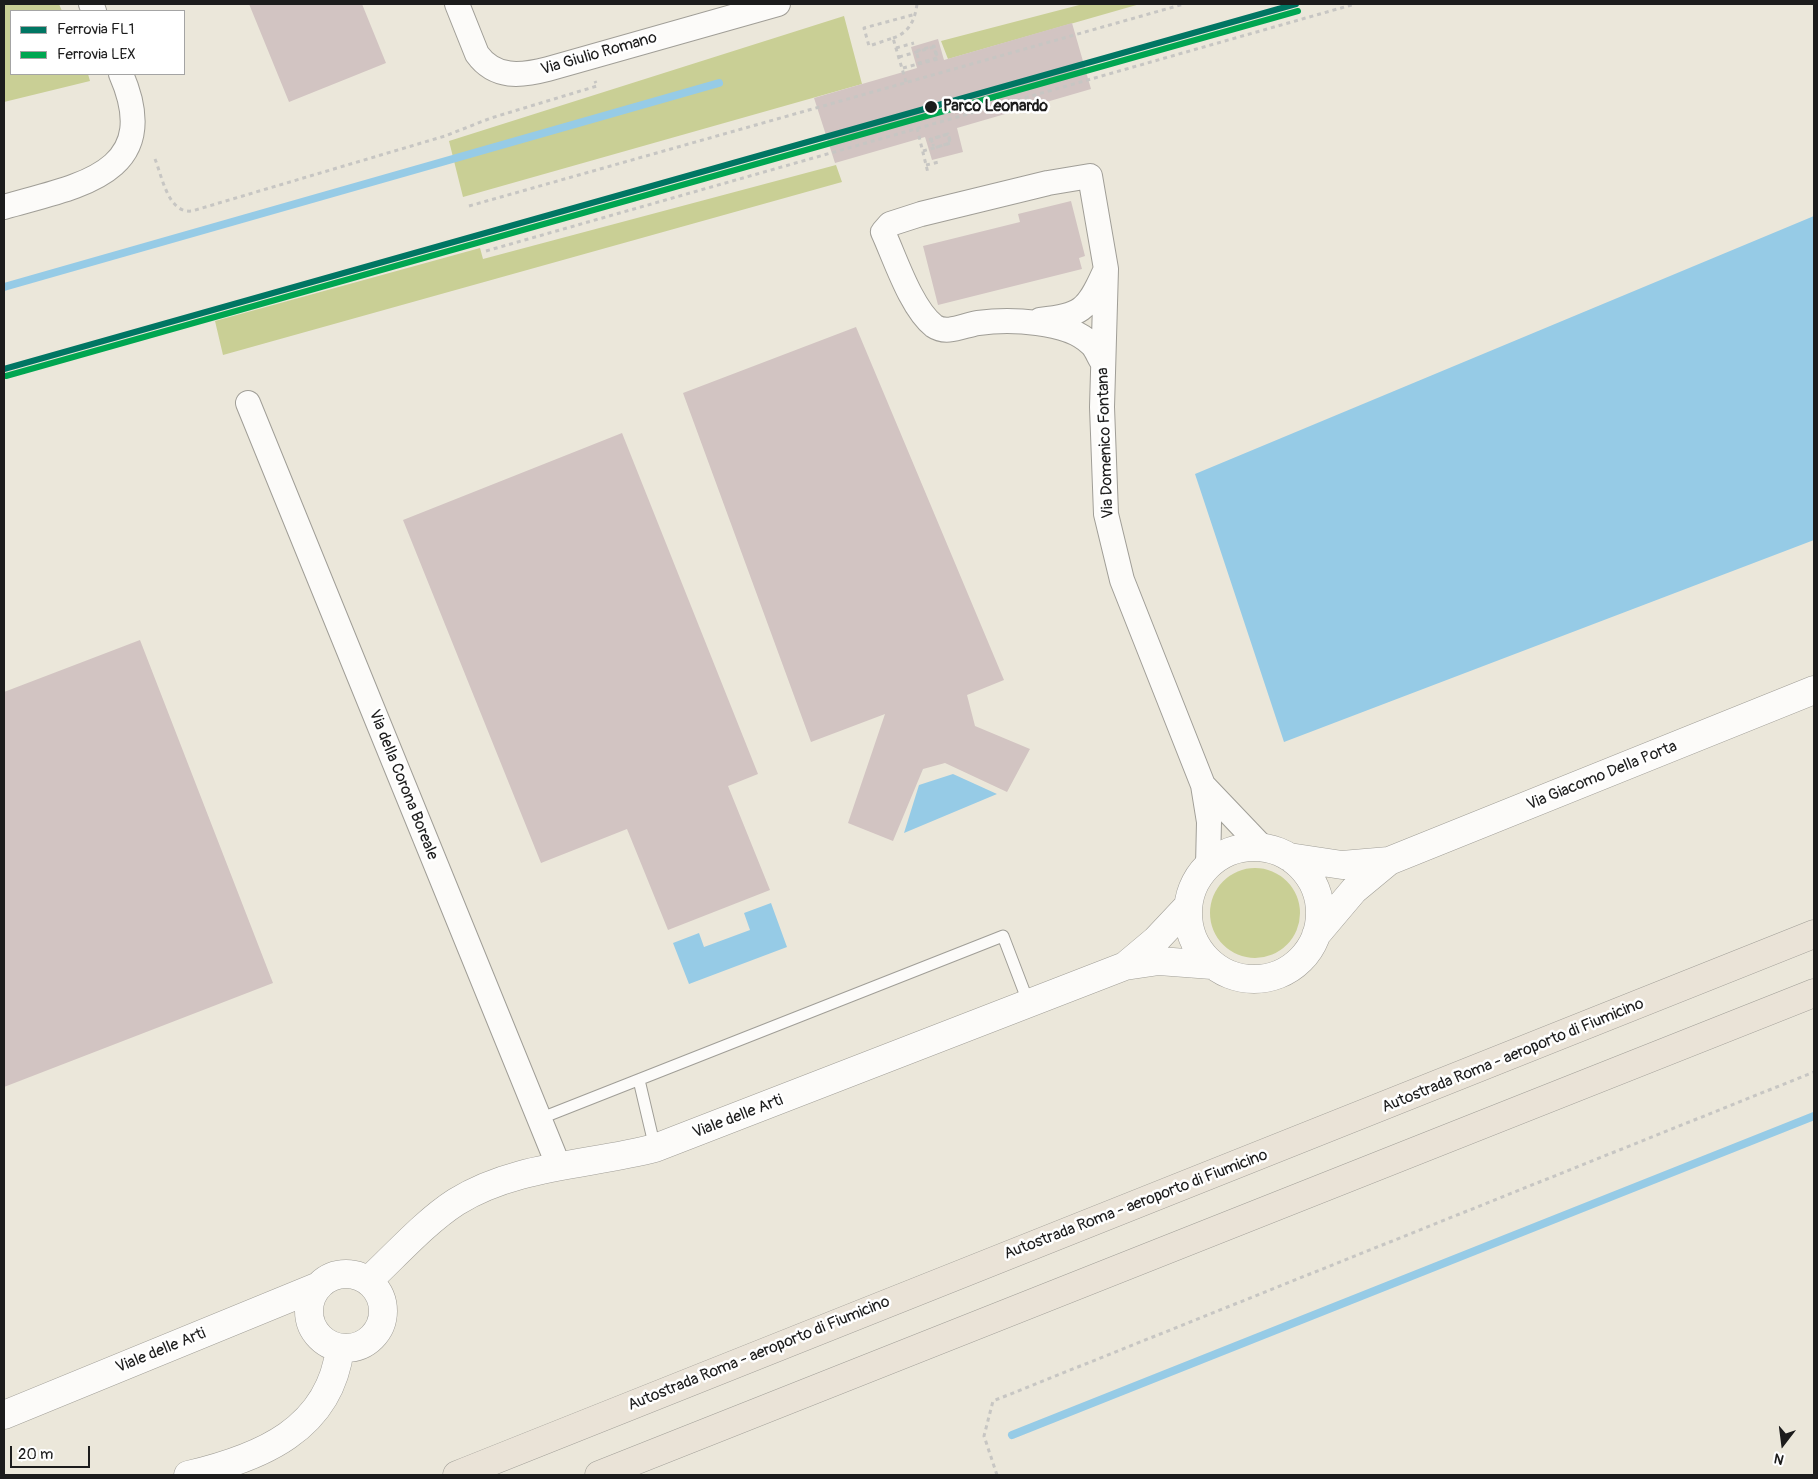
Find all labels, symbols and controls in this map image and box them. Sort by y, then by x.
legend [10,10,185,75]
text: Ferrovia FL1 [57,20,134,39]
street label: Via Giulio Romano [539,28,659,80]
text: Ferrovia LEX [57,45,136,64]
place label: Parco Leonardo [943,97,1048,117]
marker: Parco Leonardo [923,99,939,115]
street label: Via Domenico Fontana [1094,367,1118,519]
street label: Via della Corona Boreale [364,707,442,863]
street label: Via Giacomo Della Porta [1524,737,1680,815]
street label: Autostrada Roma - aeroporto di Fiumicino [1379,994,1647,1118]
street label: Viale delle Arti [690,1091,786,1143]
street label: Autostrada Roma - aeroporto di Fiumicino [1001,1146,1271,1264]
street label: Autostrada Roma - aeroporto di Fiumicino [625,1292,893,1416]
street label: Viale delle Arti [113,1324,209,1378]
north arrow [1758,1419,1808,1469]
scale bar [12,1436,92,1468]
text: 20 m [18,1445,53,1464]
text: N [1772,1450,1786,1468]

